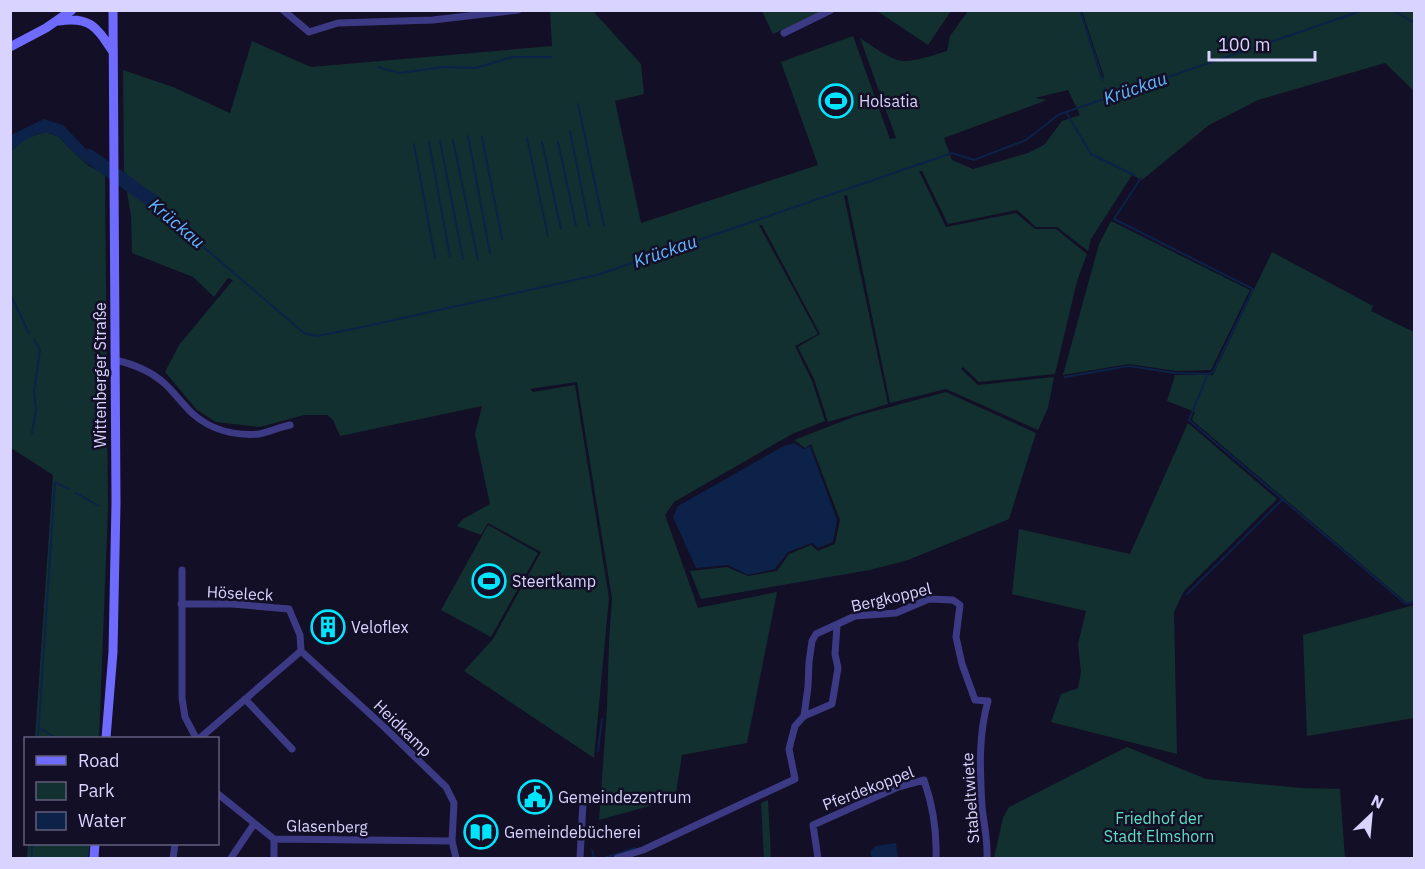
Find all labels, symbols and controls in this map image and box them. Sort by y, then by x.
scale bar [1209,24,1316,62]
text: 100 m [1218,33,1270,56]
water label: Krückau [1100,66,1170,110]
sports icon: Holsatia [818,83,854,119]
place label: Holsatia [859,91,919,111]
water label: Krückau [144,193,210,253]
water label: Krückau [630,229,700,273]
street label: Wittenberger Straße [90,302,110,448]
sports icon: Steertkamp [471,563,507,599]
place label: Steertkamp [512,571,596,591]
street label: Bergkoppel [849,578,933,616]
street label: Höseleck [206,581,274,605]
building icon: Veloflex [310,609,346,645]
place label: Veloflex [351,617,409,637]
street label: Heidkamp [370,695,436,761]
legend [24,737,219,845]
text: Road [78,749,119,772]
street label: Stabeltwiete [957,752,983,844]
street label: Pferdekoppel [819,761,917,815]
text: Park [78,779,115,802]
public building icon: Gemeindezentrum [517,779,553,815]
north arrow [1341,785,1401,845]
place label: Gemeindezentrum [558,787,691,807]
text: N [1368,790,1387,813]
park label: Friedhof der Stadt Elmshorn [1104,808,1214,846]
text: Water [78,809,127,832]
library icon: Gemeindebücherei [463,814,499,850]
street label: Glasenberg [286,815,369,837]
place label: Gemeindebücherei [504,822,641,842]

